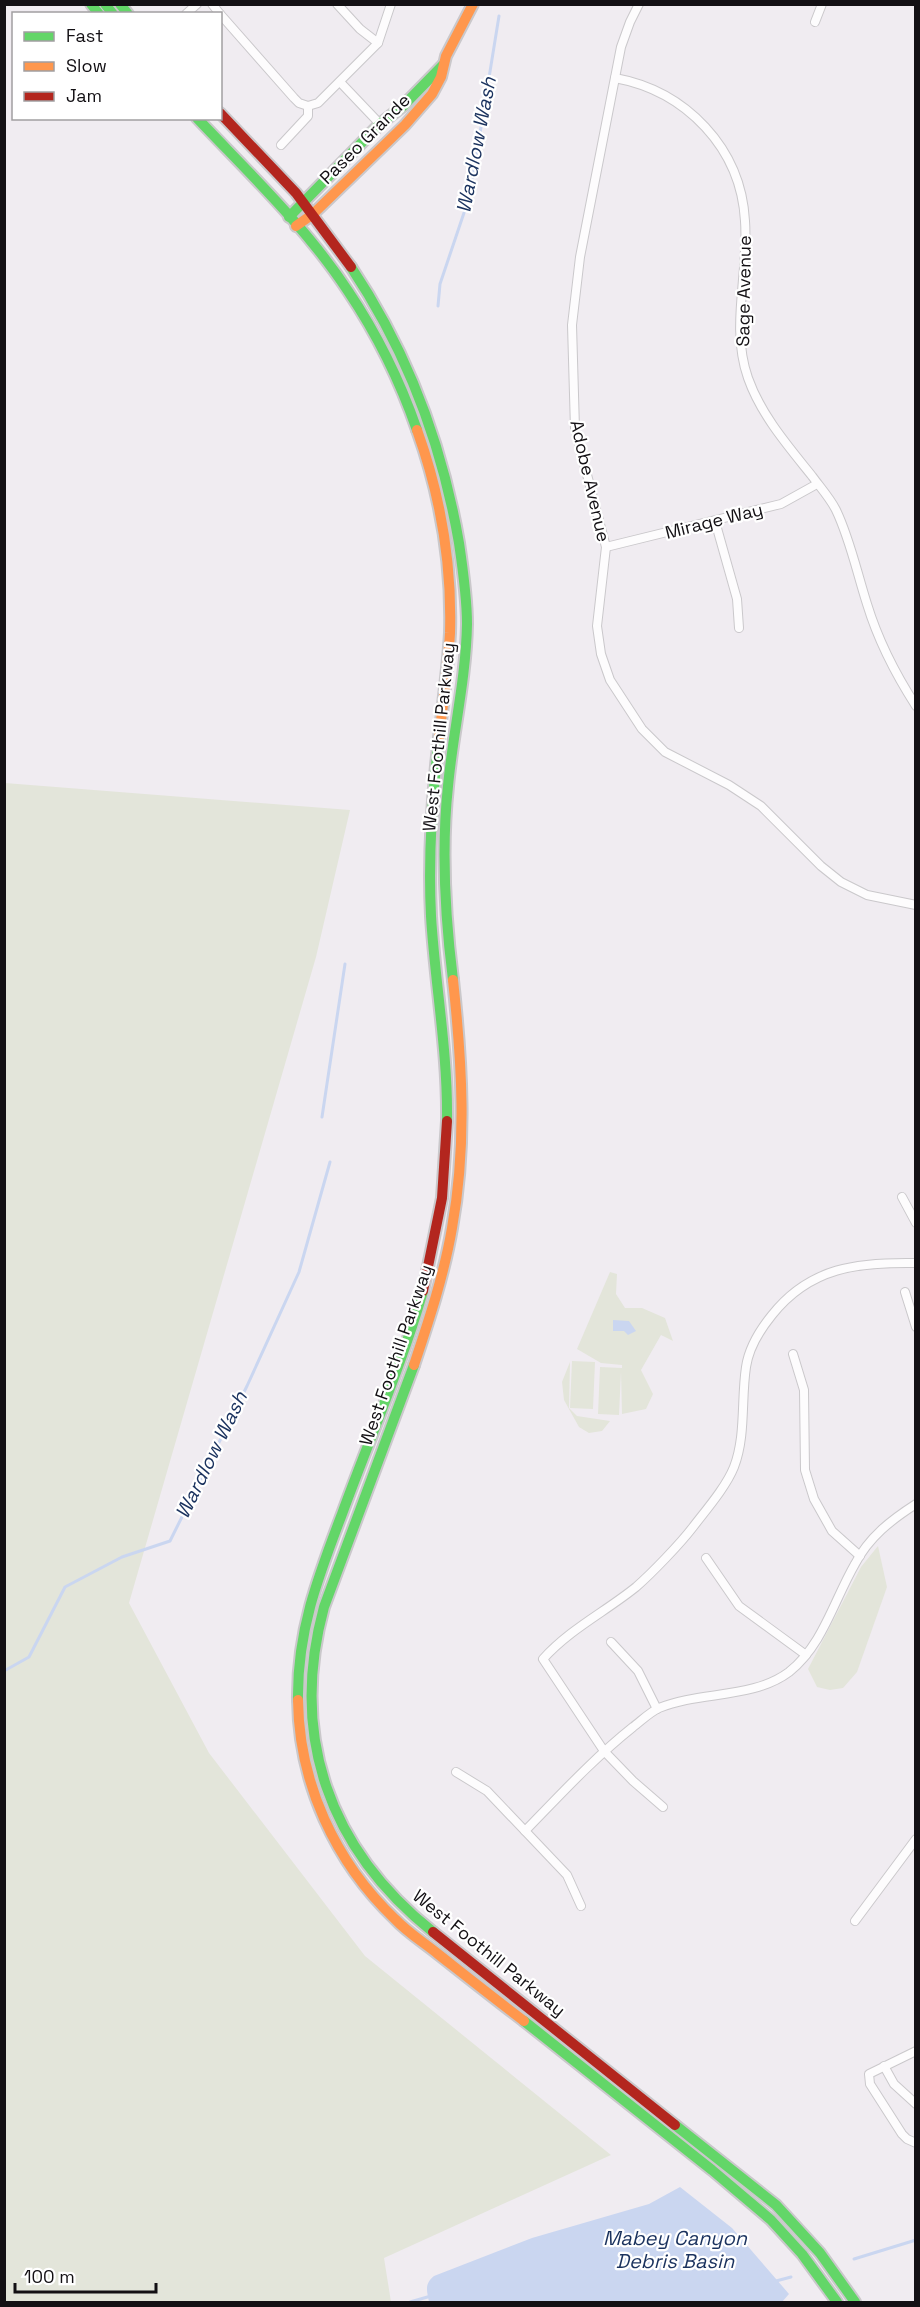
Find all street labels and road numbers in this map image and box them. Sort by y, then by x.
street label: Paseo Grande [315,89,415,189]
street label: Sage Avenue [731,235,756,347]
street label: Adobe Avenue [565,418,616,544]
street label: Mirage Way [663,497,765,544]
street label: West Foothill Parkway [417,641,460,833]
street label: West Foothill Parkway [354,1261,437,1448]
street label: West Foothill Parkway [408,1884,570,2021]

